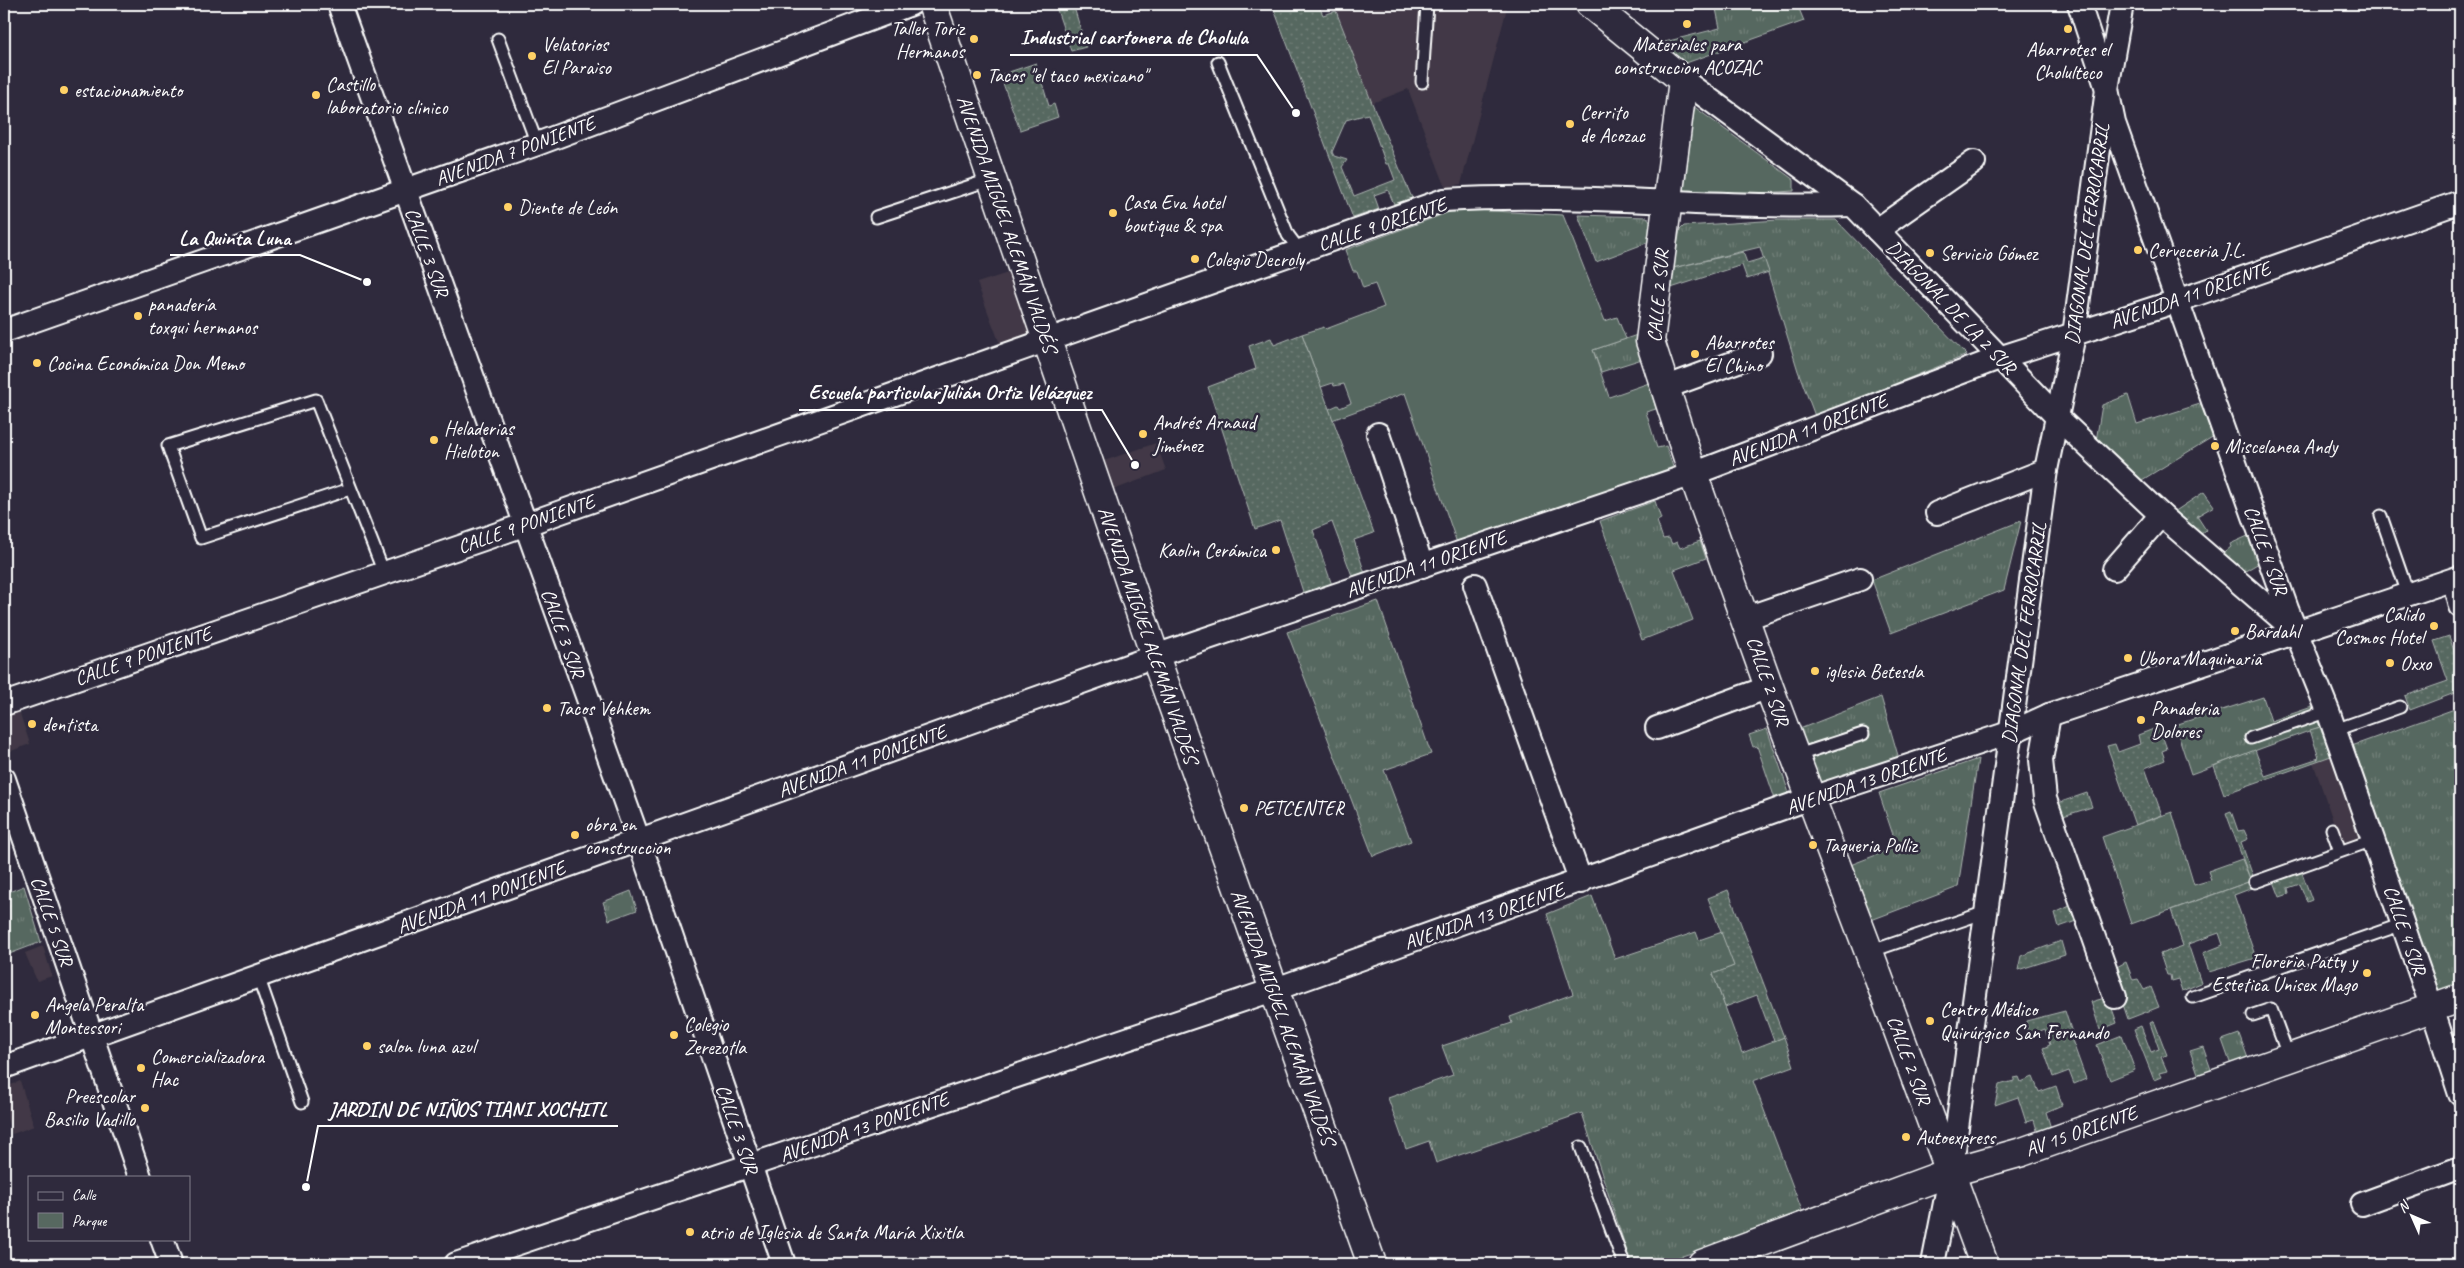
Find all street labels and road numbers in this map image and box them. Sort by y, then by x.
street label: AVENIDA MIGUEL ALEMÁN VALDÉS [951,92,1064,360]
street label: AVENIDA 7 PONIENTE [432,110,601,191]
street label: DIAGONAL DEL FERROCARRIL [2059,121,2115,346]
street label: CALLE 9 ORIENTE [1315,191,1452,257]
street label: CALLE 3 SUR [399,204,455,302]
street label: DIAGONAL DE LA 2 SUR [1881,235,2023,381]
street label: CALLE 2 SUR [1642,247,1675,343]
street label: AVENIDA 11 ORIENTE [2107,255,2276,334]
street label: AVENIDA 11 ORIENTE [1725,387,1893,472]
street label: CALLE 9 PONIENTE [454,488,600,559]
street label: CALLE 4 SUR [2238,502,2294,600]
street label: AVENIDA MIGUEL ALEMÁN VALDÉS [1092,503,1205,771]
street label: DIAGONAL DEL FERROCARRIL [1996,520,2052,745]
street label: AVENIDA 11 ORIENTE [1343,524,1512,603]
street label: CALLE 3 SUR [535,585,591,683]
street label: CALLE 9 PONIENTE [71,620,217,691]
street label: CALLE 2 SUR [1741,633,1796,731]
street label: AVENIDA 11 PONIENTE [774,718,952,803]
street label: AVENIDA 13 ORIENTE [1783,741,1952,820]
street label: AVENIDA 11 PONIENTE [393,854,571,939]
street label: CALLE 5 SUR [25,873,80,971]
street label: AVENIDA 13 ORIENTE [1401,876,1570,955]
street label: CALLE 4 SUR [2378,882,2433,980]
street label: AVENIDA MIGUEL ALEMÁN VALDÉS [1225,886,1342,1152]
street label: CALLE 2 SUR [1881,1012,1937,1110]
street label: CALLE 3 SUR [710,1081,765,1179]
street label: AVENIDA 13 PONIENTE [776,1086,954,1168]
street label: AV 15 ORIENTE [2022,1099,2143,1162]

